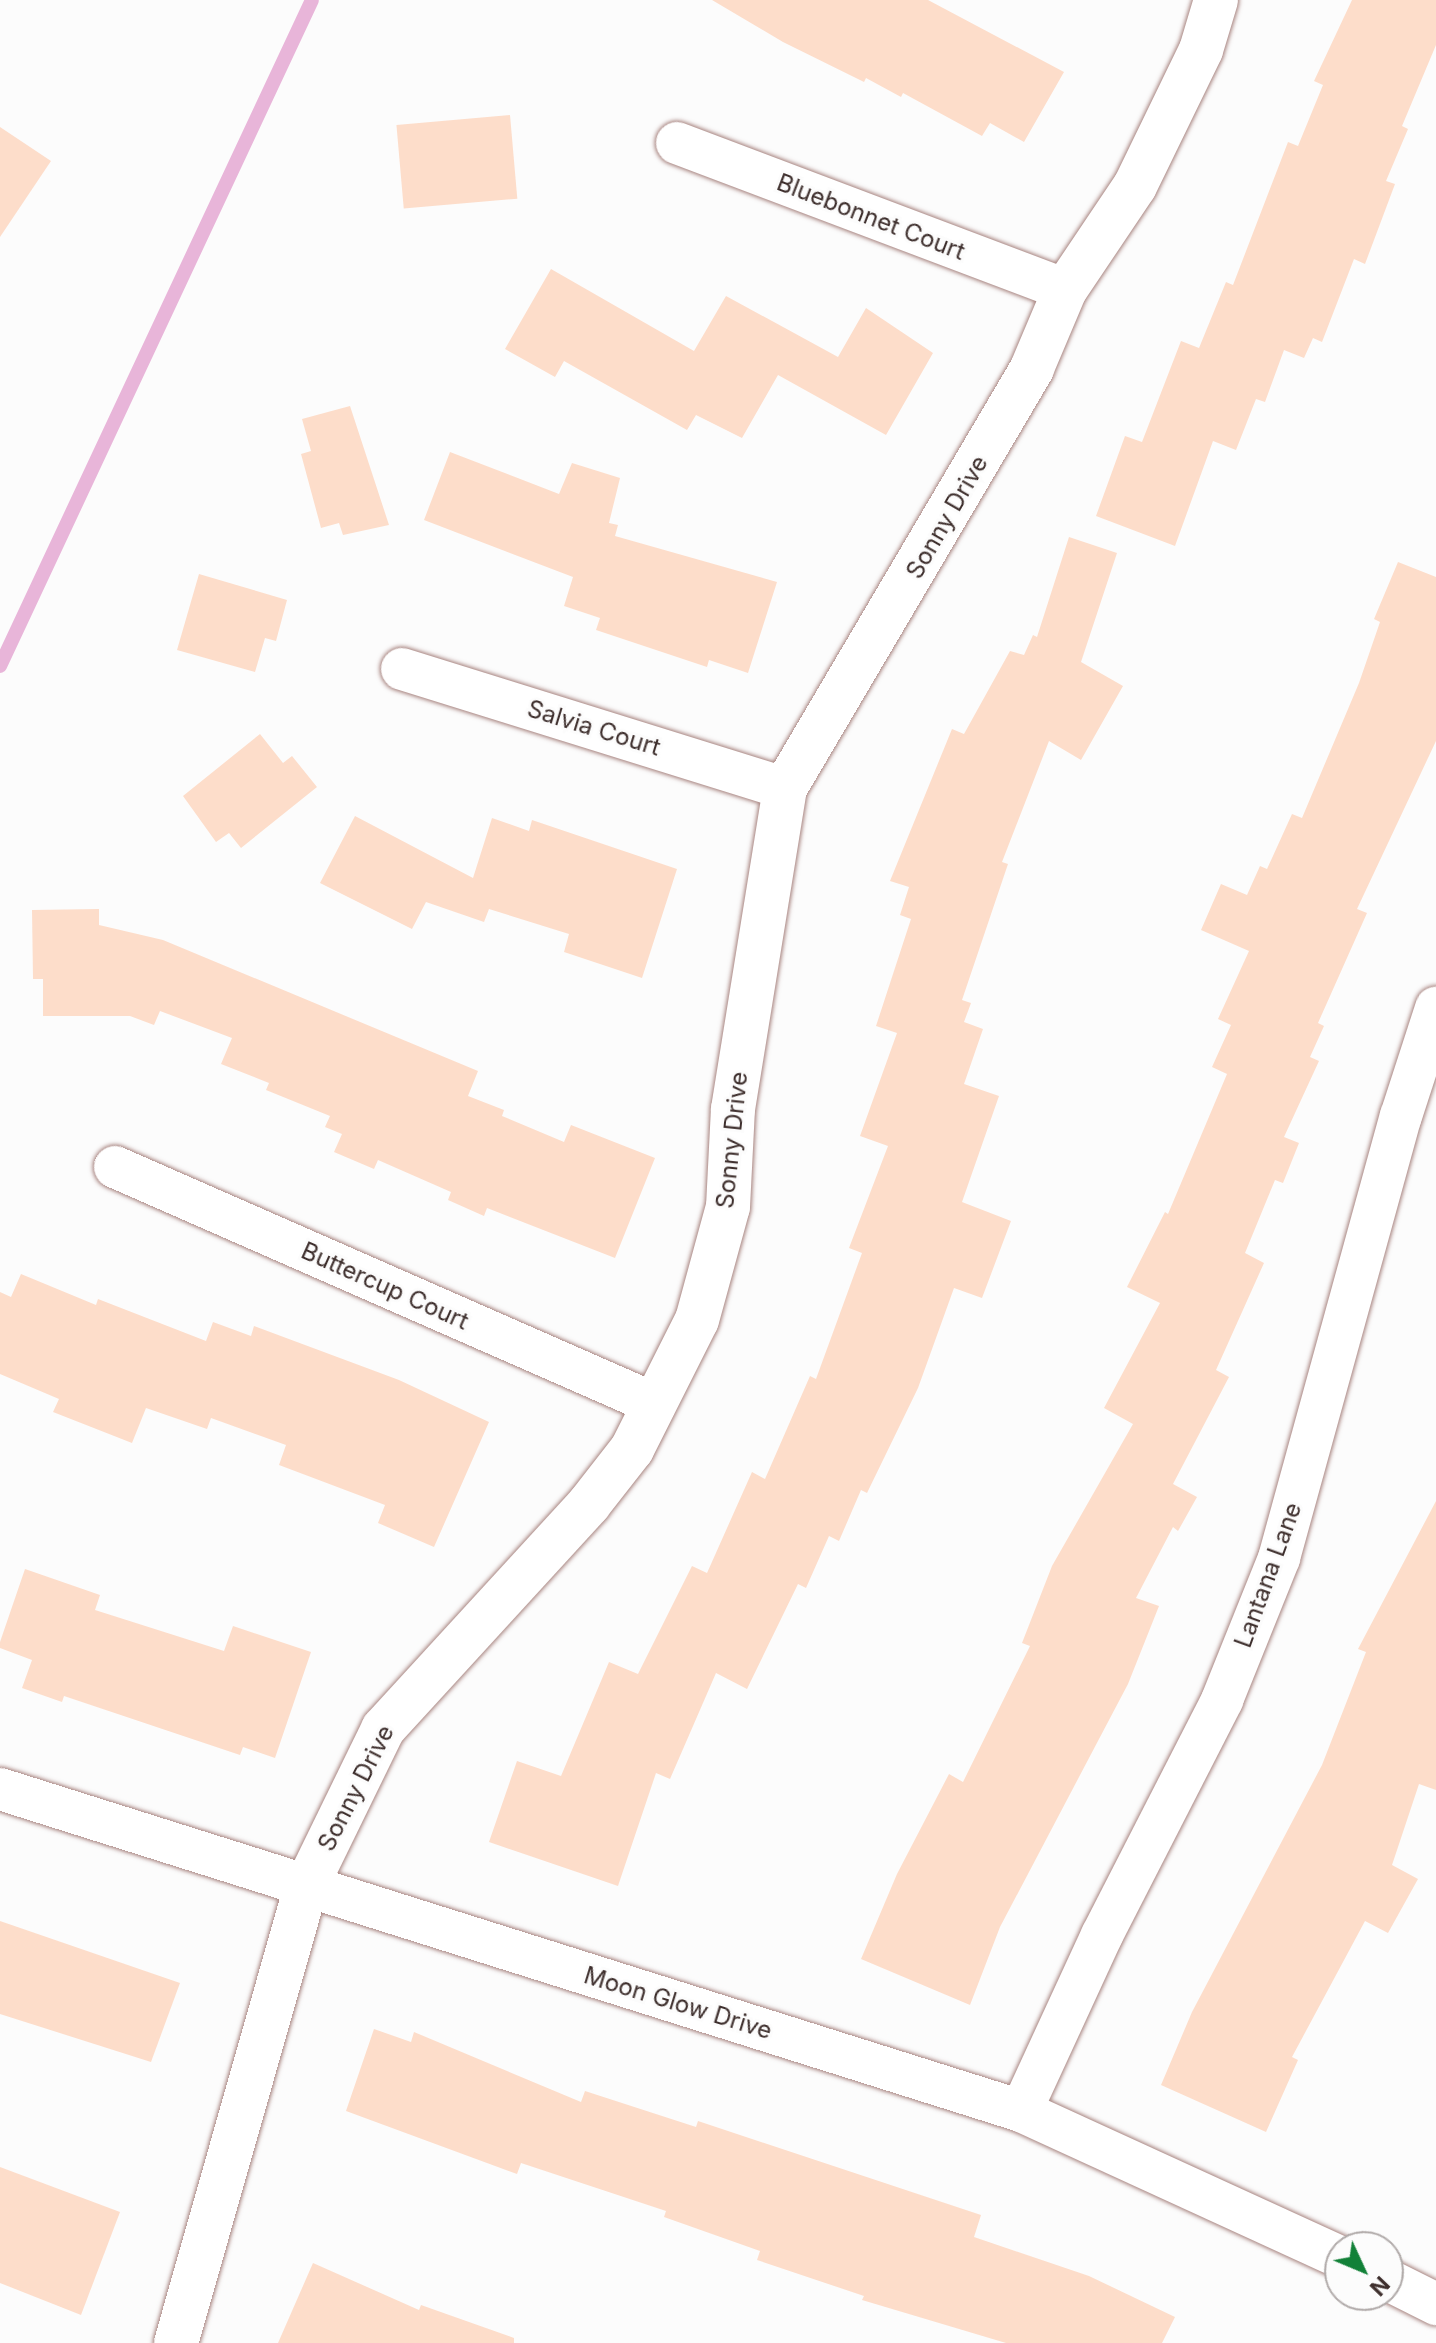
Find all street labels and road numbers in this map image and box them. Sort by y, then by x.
street label: Bluebonnet Court [773,168,969,266]
street label: Sonny Drive [900,450,994,584]
street label: Salvia Court [524,694,664,762]
street label: Sonny Drive [710,1070,754,1210]
street label: Buttercup Court [297,1236,473,1336]
street label: Lantana Lane [1228,1499,1308,1651]
street label: Sonny Drive [312,1720,400,1856]
street label: Moon Glow Drive [581,1961,775,2045]

